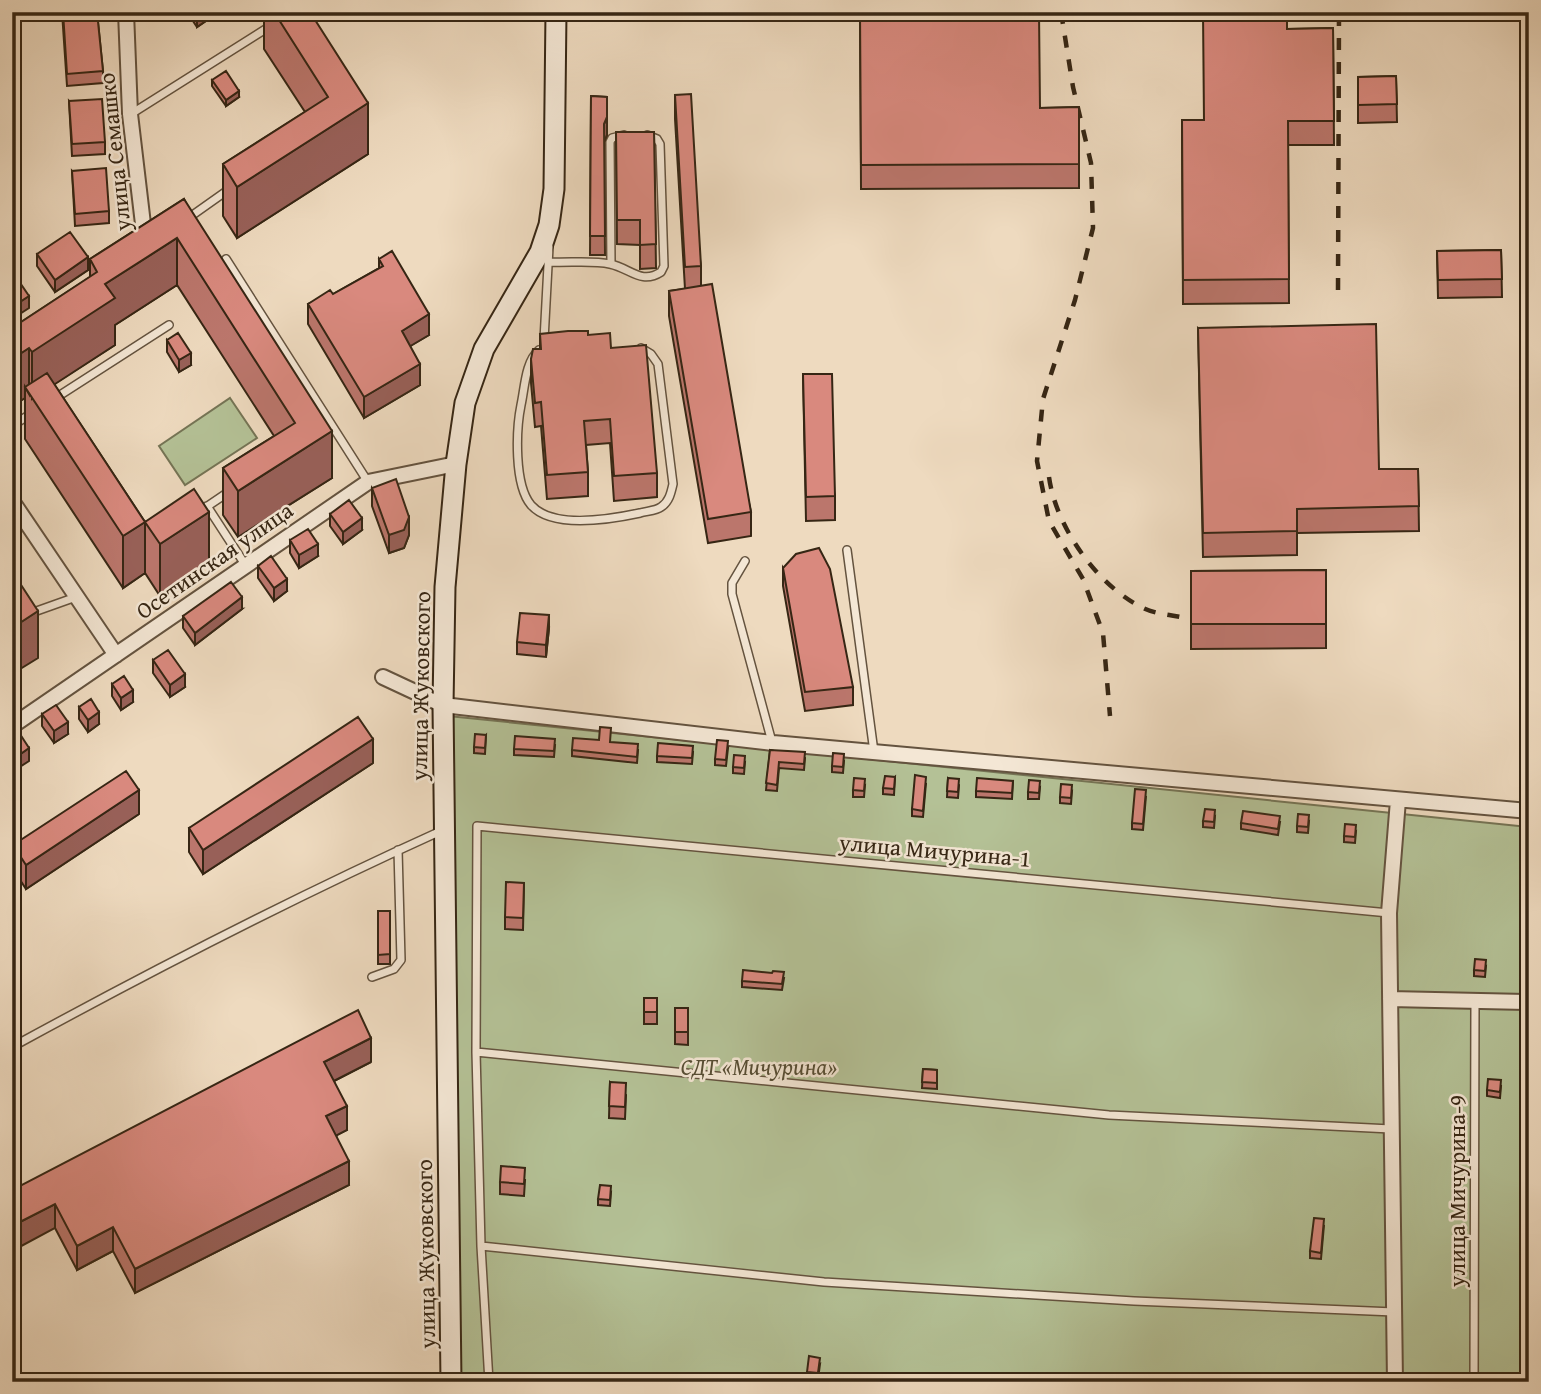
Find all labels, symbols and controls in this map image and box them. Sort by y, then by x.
street label: улица Семашко [89,71,139,234]
street label: Осетинская улица [129,493,299,627]
street label: улица Жуковского [402,591,438,782]
street label: улица Мичурина-1 [837,825,1032,875]
park label: СДТ «Мичурина» [681,1050,837,1083]
street label: улица Мичурина-9 [1440,1095,1473,1288]
street label: улица Жуковского [407,1159,443,1350]

